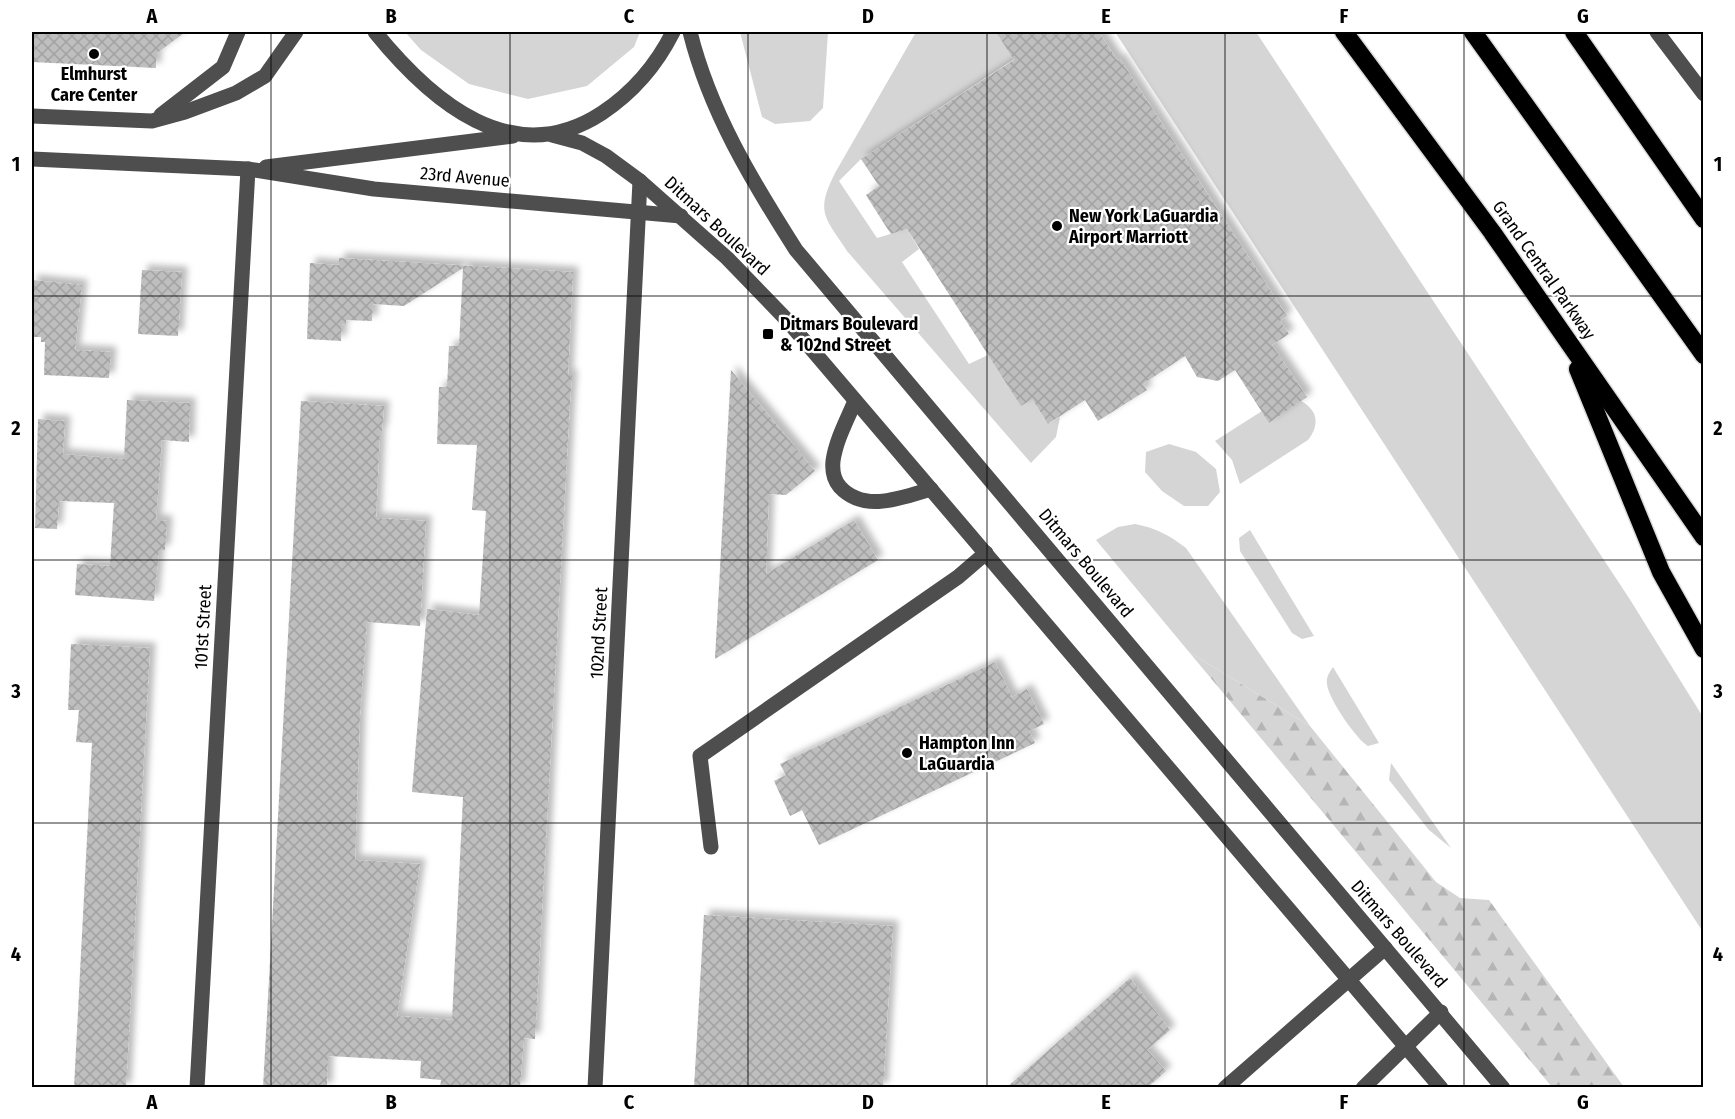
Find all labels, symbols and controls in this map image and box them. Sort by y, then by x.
text: A [146,4,159,28]
text: B [385,4,397,28]
text: C [624,4,635,28]
text: D [862,4,874,28]
text: E [1101,4,1111,28]
text: F [1340,4,1349,28]
text: G [1577,4,1589,28]
marker: Elmhurst Care Center [87,47,101,61]
place label: Elmhurst Care Center [51,63,138,106]
text: 1 [12,152,20,176]
text: 1 [1714,152,1722,176]
street label: 23rd Avenue [419,162,511,192]
street label: Ditmars Boulevard [660,172,774,280]
street label: Grand Central Parkway [1488,196,1600,344]
place label: New York LaGuardia Airport Marriott [1068,205,1218,248]
marker: New York LaGuardia Airport Marriott [1050,219,1064,233]
place label: Ditmars Boulevard & 102nd Street [780,313,918,356]
marker: Ditmars Boulevard & 102nd Street [761,327,775,341]
text: 2 [10,416,21,440]
text: 2 [1712,416,1723,440]
street label: Ditmars Boulevard [1034,504,1138,622]
street label: 101st Street [190,584,216,670]
street label: 102nd Street [586,586,612,679]
text: 3 [10,679,21,703]
text: 3 [1712,679,1723,703]
place label: Hampton Inn LaGuardia [919,732,1015,775]
marker: Hampton Inn LaGuardia [900,746,914,760]
street label: Ditmars Boulevard [1346,876,1452,992]
text: 4 [11,942,21,966]
text: 4 [1713,942,1723,966]
text: A [146,1090,159,1114]
text: B [385,1090,397,1114]
text: C [624,1090,635,1114]
text: D [862,1090,874,1114]
text: E [1101,1090,1111,1114]
text: F [1340,1090,1349,1114]
text: G [1577,1090,1589,1114]

